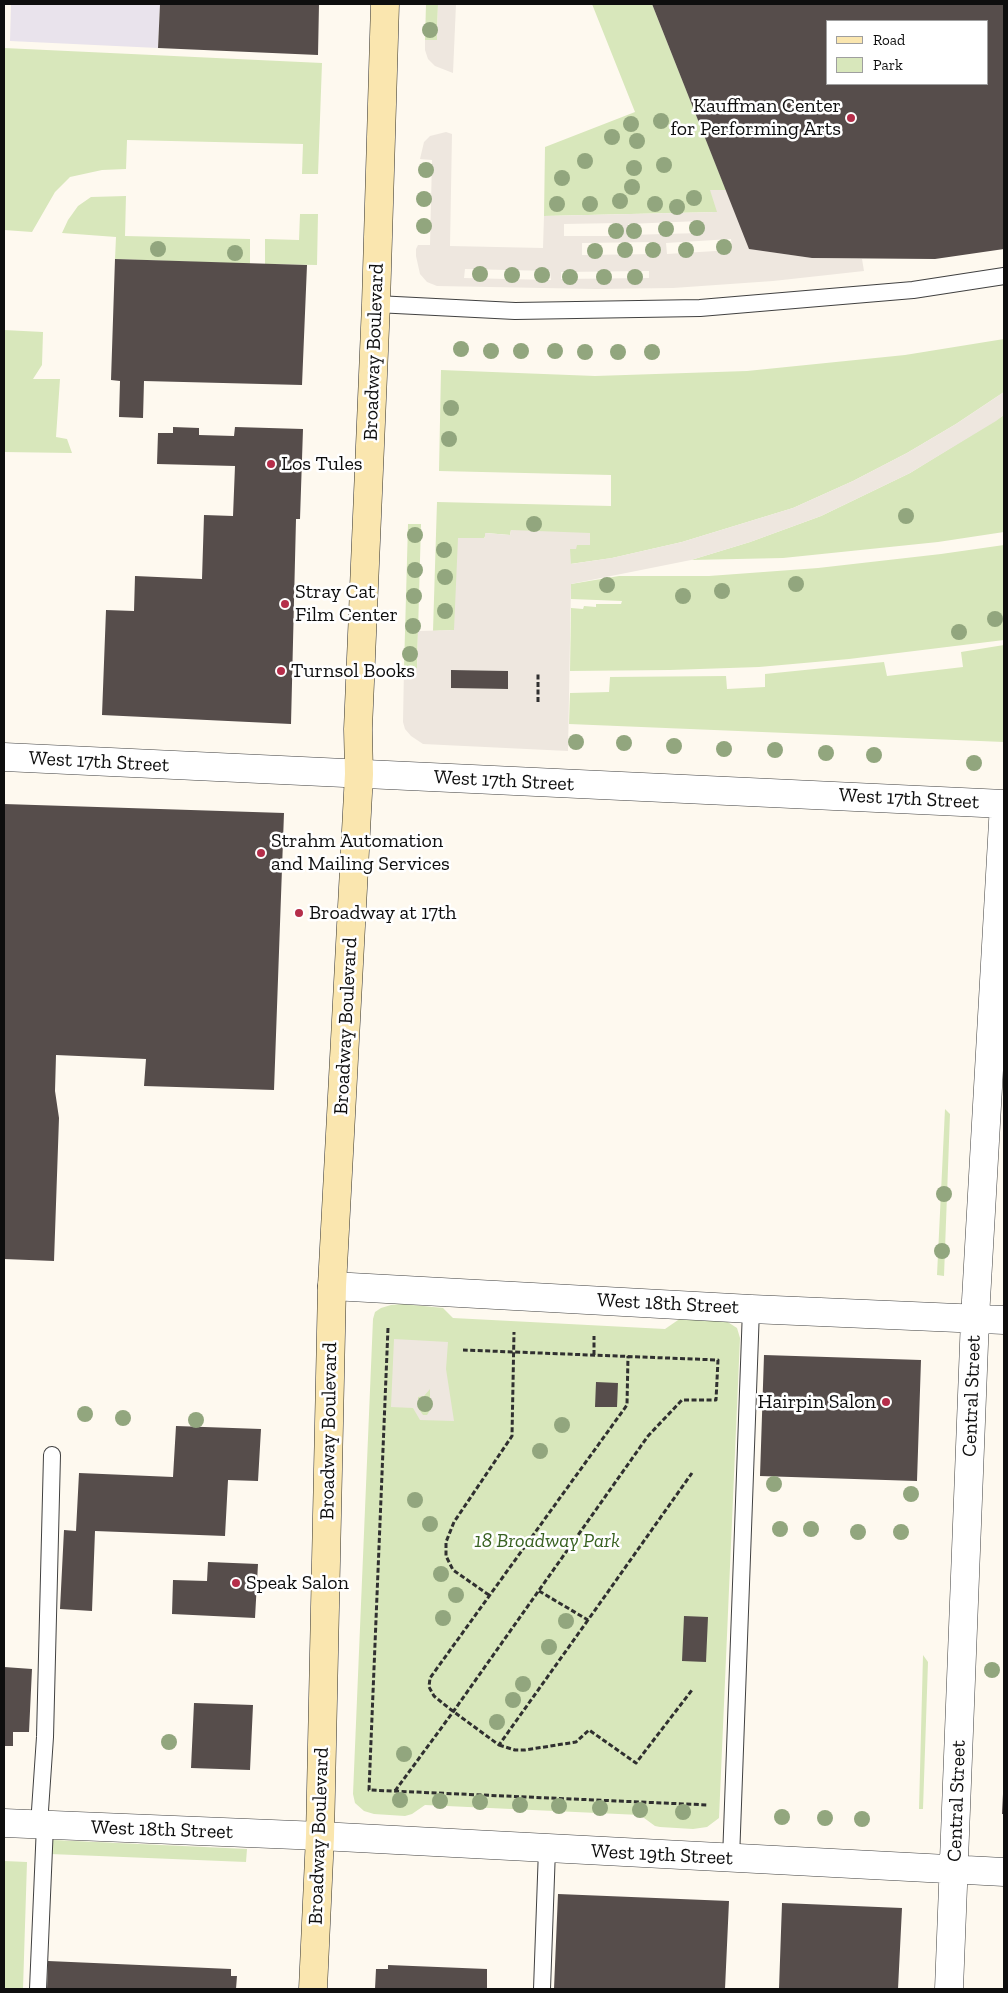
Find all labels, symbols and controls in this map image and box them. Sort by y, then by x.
legend [826,20,988,85]
text: Road [873,31,905,49]
text: Park [873,56,903,74]
place label: Kauffman Center for Performing Arts [670,94,841,141]
marker: Kauffman Center for Performing Arts [845,112,857,124]
street label: Broadway Boulevard [359,263,389,441]
place label: Los Tules [281,452,363,476]
marker: Los Tules [265,458,277,470]
place label: Stray Cat Film Center [295,580,398,627]
marker: Stray Cat Film Center [279,598,291,610]
place label: Turnsol Books [291,659,415,683]
marker: Turnsol Books [275,665,287,677]
street label: West 17th Street [28,746,170,778]
street label: West 17th Street [433,765,575,797]
street label: West 17th Street [838,783,980,815]
place label: Strahm Automation and Mailing Services [271,829,450,876]
marker: Strahm Automation and Mailing Services [255,847,267,859]
place label: Broadway at 17th [309,901,457,925]
marker: Broadway at 17th [293,907,305,919]
street label: Broadway Boulevard [329,937,363,1115]
street label: West 18th Street [596,1288,740,1320]
street label: Central Street [958,1335,986,1457]
street label: Broadway Boulevard [315,1342,343,1520]
place label: Hairpin Salon [757,1390,876,1414]
marker: Hairpin Salon [880,1396,892,1408]
park label: 18 Broadway Park [474,1529,620,1553]
place label: Speak Salon [246,1571,349,1595]
marker: Speak Salon [230,1577,242,1589]
street label: Central Street [943,1740,971,1862]
street label: Broadway Boulevard [304,1747,334,1925]
street label: West 18th Street [91,1816,233,1844]
street label: West 19th Street [590,1839,734,1871]

